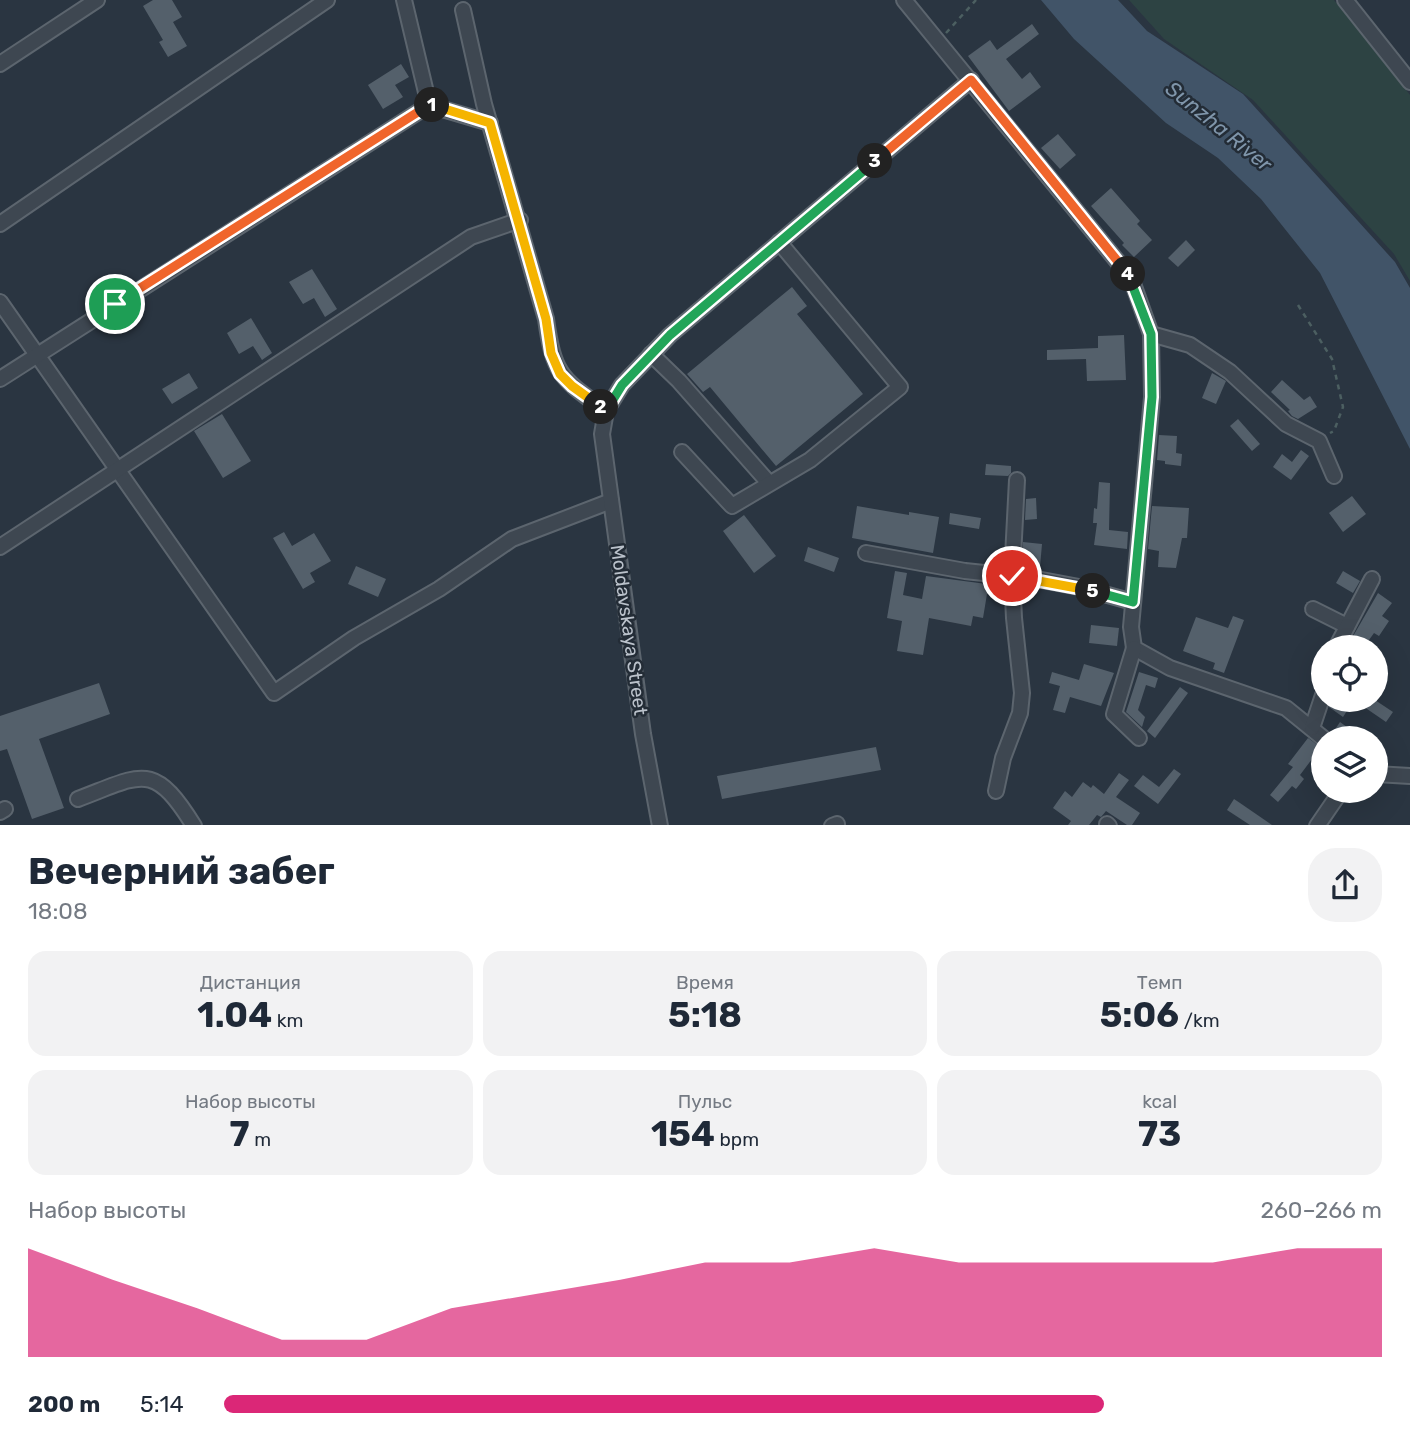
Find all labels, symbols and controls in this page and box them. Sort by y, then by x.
water label: Sunzha River [1161,76,1278,177]
pin: 1 [414,88,450,122]
text: 1 [427,93,436,116]
pin: 3 [858,144,892,178]
text: 3 [868,149,881,172]
pin: 4 [1110,256,1146,292]
text: 4 [1121,262,1134,285]
pin [85,274,145,334]
icon: arrive [96,285,134,323]
pin: 2 [584,390,618,424]
text: 2 [594,395,607,418]
street label: Moldavskaya Street [606,543,652,717]
pin [982,546,1042,606]
icon: check [993,557,1031,595]
pin: 5 [1076,574,1110,608]
text: 5 [1086,579,1099,602]
map controls [1311,635,1388,803]
button: locate [1311,635,1388,712]
button: layers [1311,726,1388,803]
text: Вечерний забег [28,848,335,894]
button: share [1308,848,1382,922]
text: 18:08 [28,897,88,925]
text: Дистанция [200,971,301,994]
text: Время [676,971,734,994]
text: Темп [1137,971,1183,994]
text: 1.04 [197,994,272,1036]
text: 5:18 [668,994,742,1036]
text: 5:06 [1100,994,1179,1036]
text: km [272,1009,303,1032]
text: /km [1179,1009,1220,1032]
text: Набор высоты [185,1090,316,1113]
text: Пульс [678,1090,732,1113]
text: kcal [1142,1090,1177,1113]
text: 7 [230,1113,250,1155]
text: 154 [651,1113,715,1155]
text: 73 [1138,1113,1181,1155]
text: m [250,1128,271,1151]
text: bpm [715,1128,759,1151]
text: Набор высоты [28,1196,186,1224]
text: 260–266 m [1260,1196,1382,1224]
text: 200 m [28,1390,100,1418]
text: 5:14 [140,1390,184,1418]

